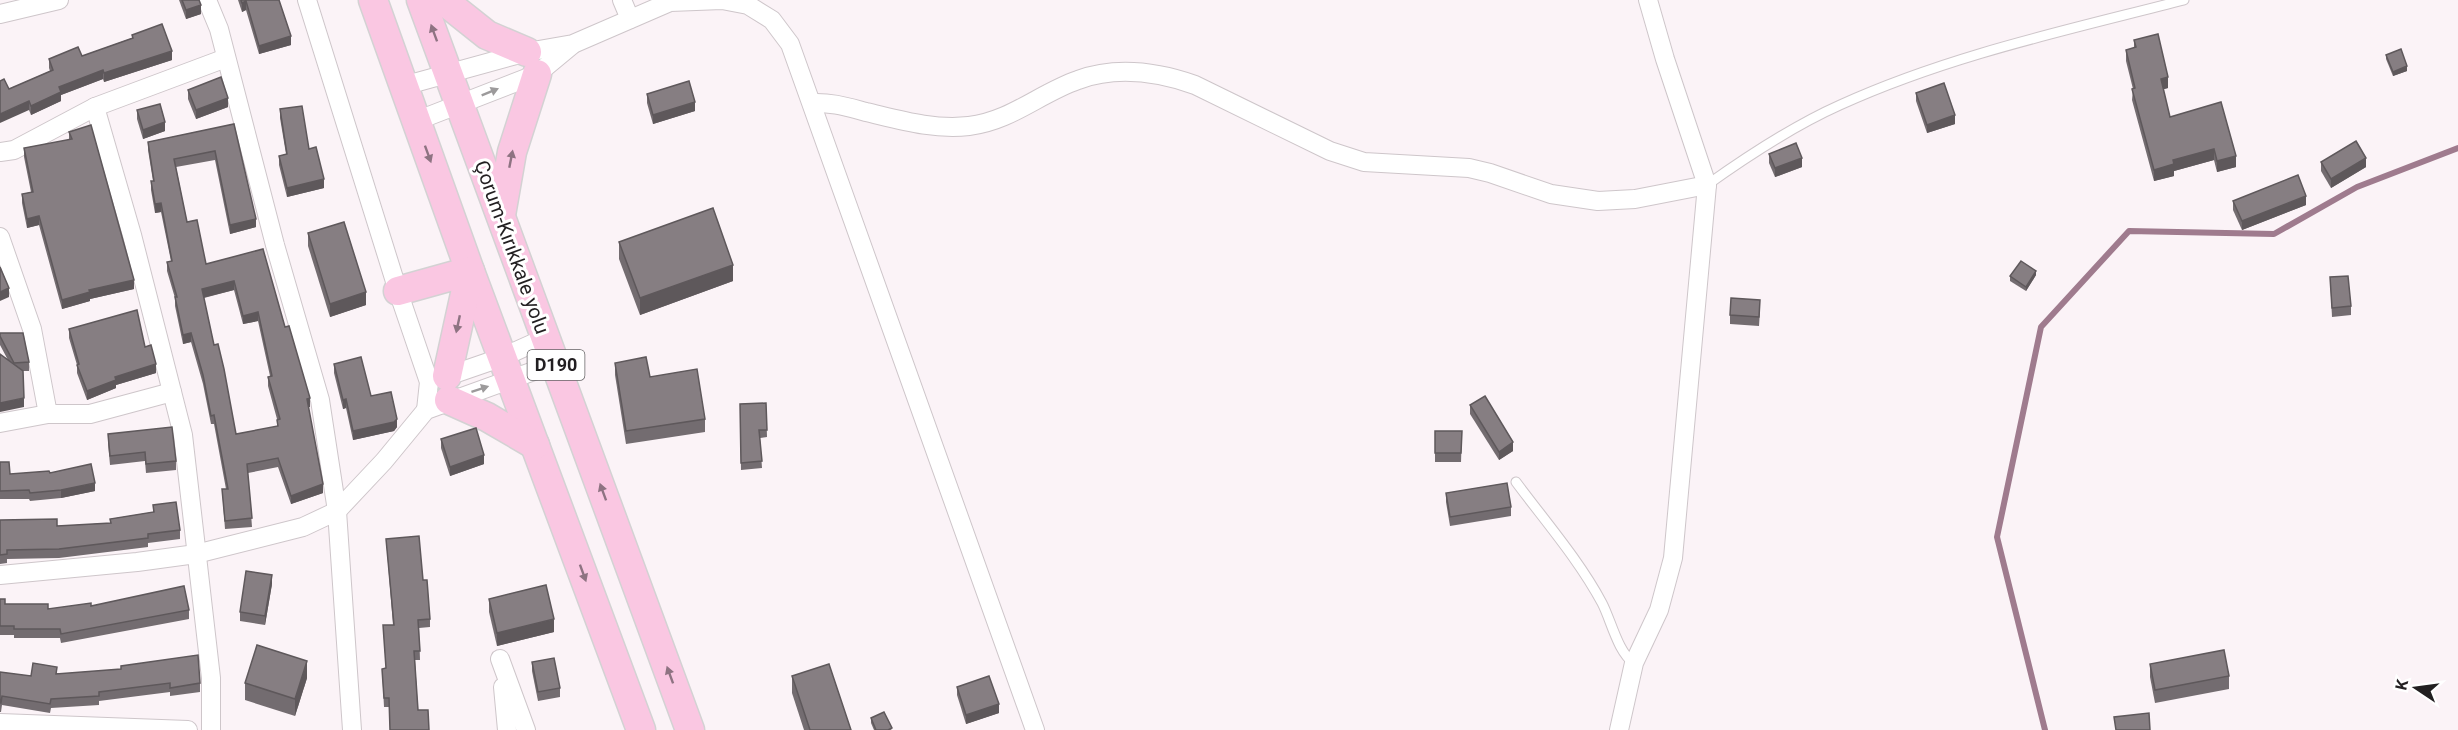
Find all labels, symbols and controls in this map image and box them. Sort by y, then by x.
one-way arrow [428,24,438,42]
one-way arrow [481,87,499,97]
one-way arrow [423,145,433,163]
one-way arrow [507,150,516,169]
street label: Çorum-Kırıkkale yolu [469,157,555,337]
one-way arrow [453,314,463,333]
road number: D190 [528,350,584,380]
one-way arrow [471,384,489,394]
one-way arrow [597,483,607,501]
one-way arrow [578,564,588,582]
north arrow [2386,658,2446,718]
one-way arrow [664,666,674,684]
text: K [2391,677,2412,692]

